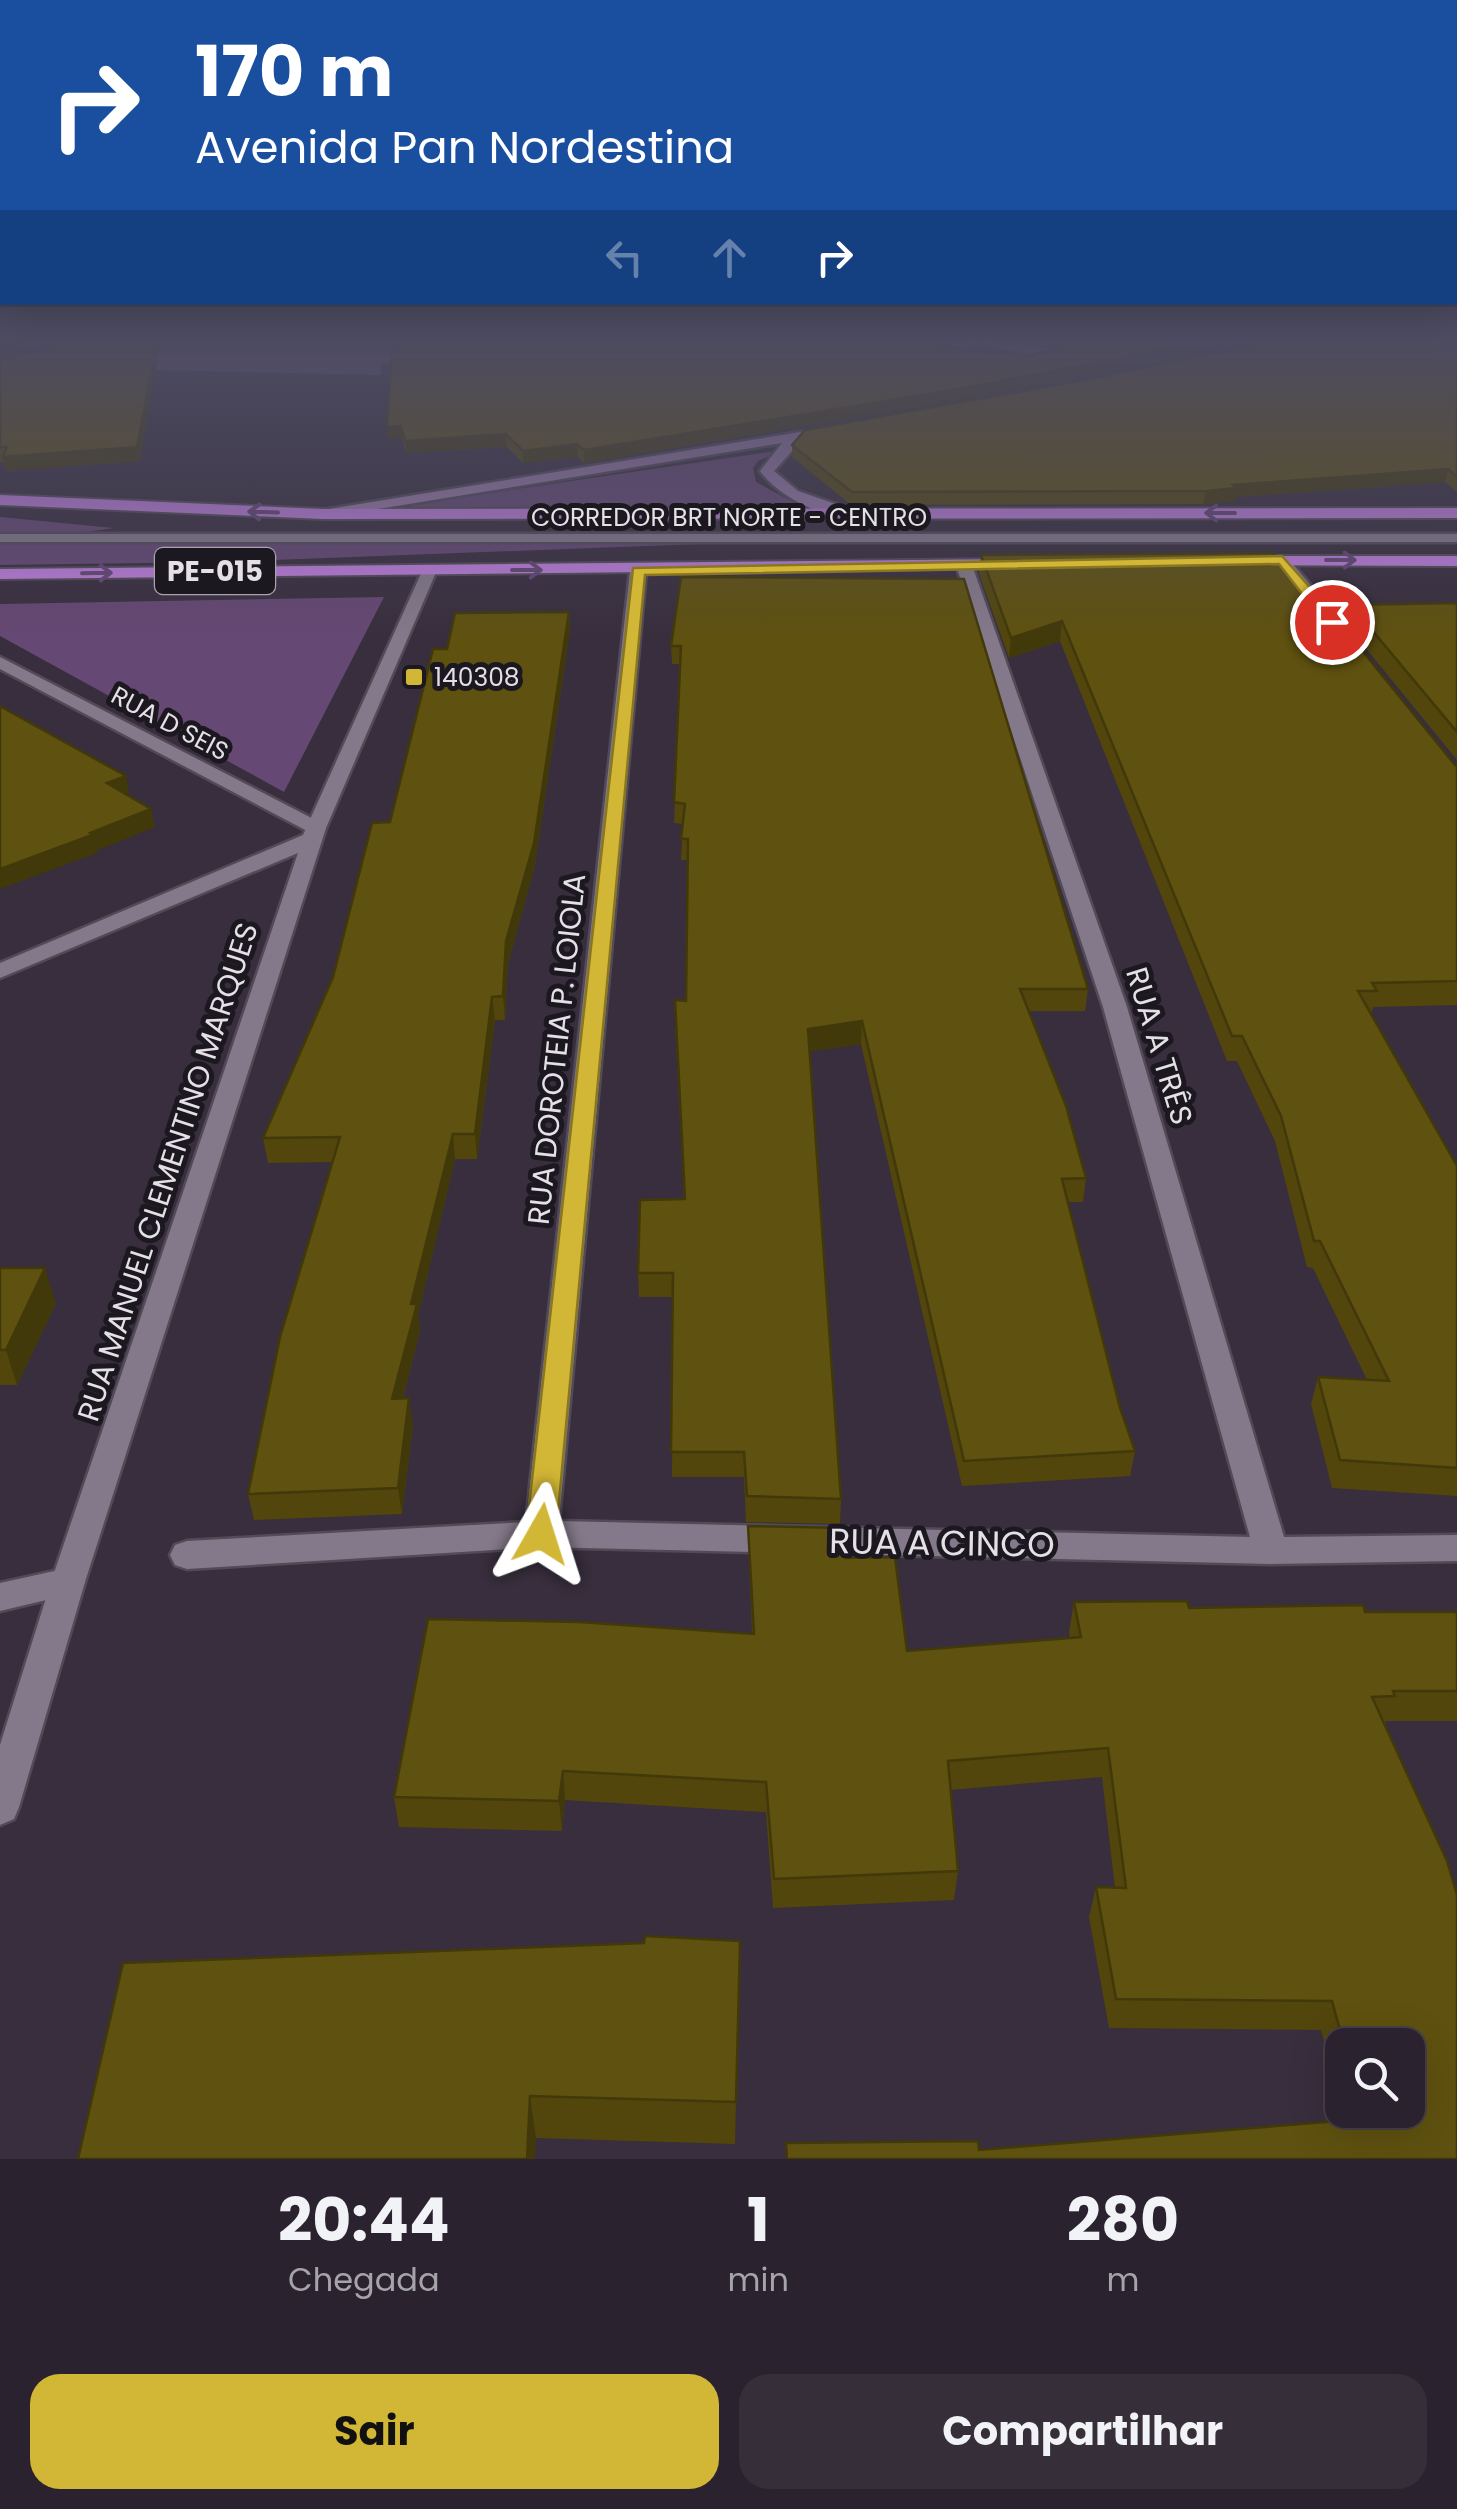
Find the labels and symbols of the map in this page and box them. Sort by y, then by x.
street label: CORREDOR BRT NORTE - CENTRO [531,500,927,535]
one-way arrow [248,502,280,521]
one-way arrow [1204,504,1236,522]
road number: PE-015 [155,548,275,594]
one-way arrow [1325,551,1357,570]
one-way arrow [510,560,542,580]
one-way arrow [81,563,113,582]
pin [1290,580,1375,665]
place label: 140308 [434,660,520,695]
marker: 140308 [403,666,425,688]
street label: RUA D SEIS [105,678,235,769]
street label: RUA DOROTEIA P. LOIOLA [517,871,596,1227]
street label: RUA MANUEL CLEMENTINO MARQUES [66,917,269,1427]
street label: RUA A TRÊS [1115,962,1204,1130]
position arrow [489,1482,593,1586]
street label: RUA A CINCO [829,1516,1055,1569]

